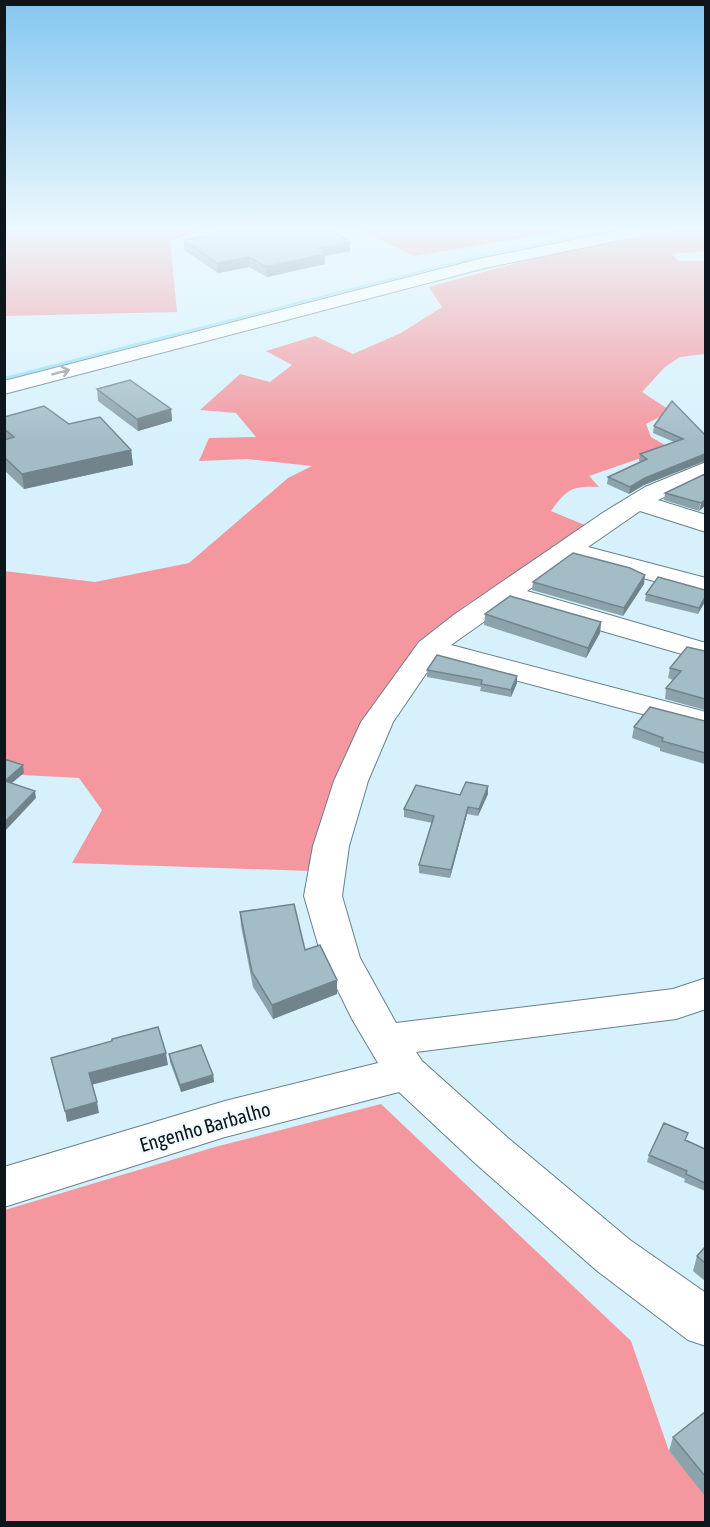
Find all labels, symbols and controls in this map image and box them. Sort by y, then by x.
one-way arrow [51,366,70,377]
street label: Engenho Barbalho [137,1097,273,1156]

